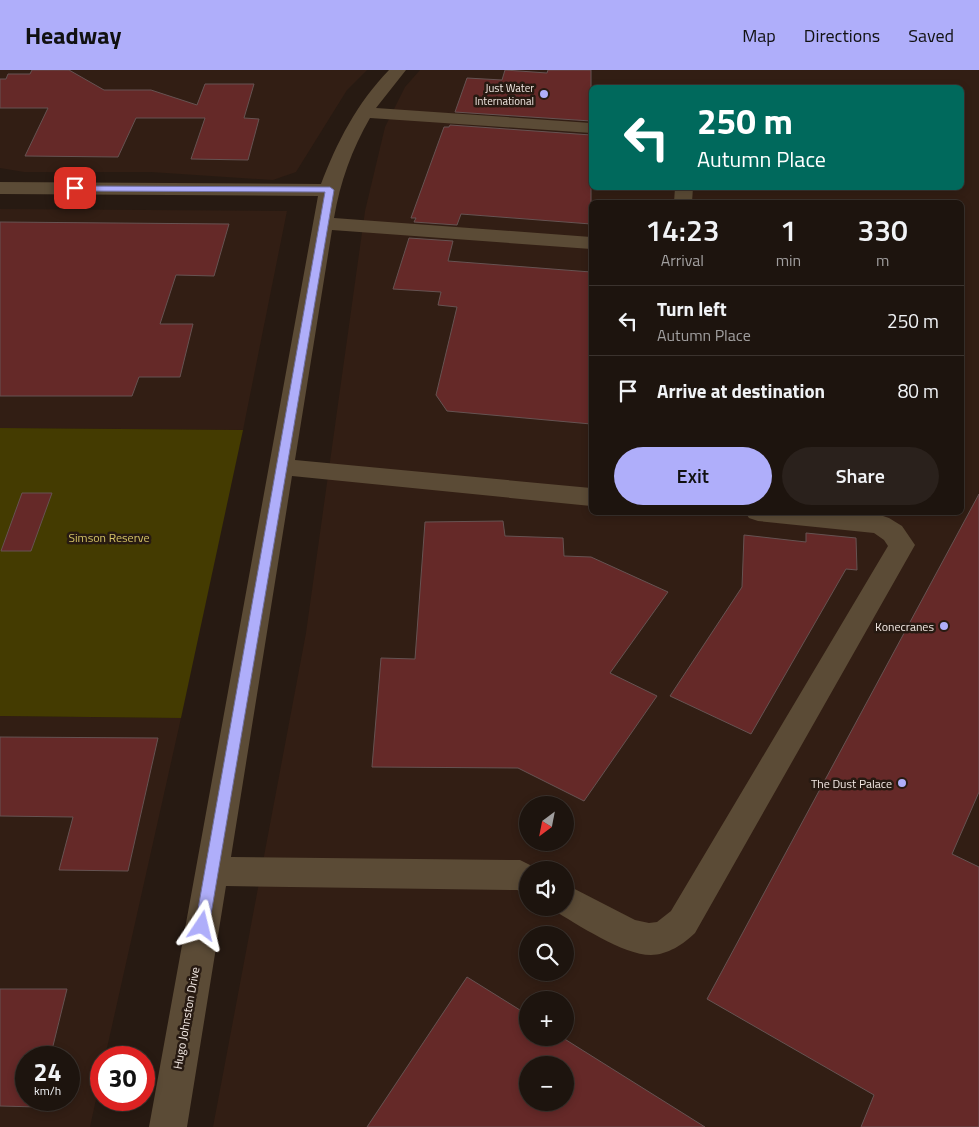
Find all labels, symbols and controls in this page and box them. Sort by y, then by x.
text: Headway [25,17,121,53]
text: Map [742,22,776,49]
text: Directions [804,22,880,49]
text: Saved [908,22,954,49]
place label: Just Water International [475,80,534,109]
marker: Just Water International [538,88,550,100]
text: 250 m [697,94,793,148]
icon: left [614,105,679,170]
text: Autumn Place [697,142,826,176]
pin [54,167,96,209]
icon: arrive [61,174,89,202]
text: 14:23 [645,207,720,253]
text: 1 [780,207,797,253]
text: 330 [857,207,908,253]
text: Arrival [661,248,704,272]
text: min [776,248,801,272]
text: m [876,248,889,272]
text: Turn left [657,294,727,323]
text: 250 m [887,306,939,335]
icon: left [614,307,642,335]
text: Autumn Place [657,323,751,347]
text: Arrive at destination [657,376,825,405]
text: 80 m [898,376,939,405]
icon: arrive [614,377,642,405]
button: Exit [614,447,772,505]
button: Share [782,447,939,505]
park label: Simson Reserve [68,528,150,547]
place label: Konecranes [875,617,934,636]
marker: Konecranes [938,620,950,632]
place label: The Dust Palace [811,774,892,793]
marker: The Dust Palace [896,777,908,789]
north arrow [519,796,574,851]
map controls [519,796,574,1111]
button: sound [519,861,574,916]
position arrow [175,899,227,951]
button: search [519,926,574,981]
street label: Hugo Johnston Drive [168,965,204,1071]
button: + [519,991,574,1046]
speed limit sign: 30 [90,1046,155,1111]
text: 24 [33,1053,62,1091]
button: − [519,1056,574,1111]
text: km/h [34,1081,61,1100]

